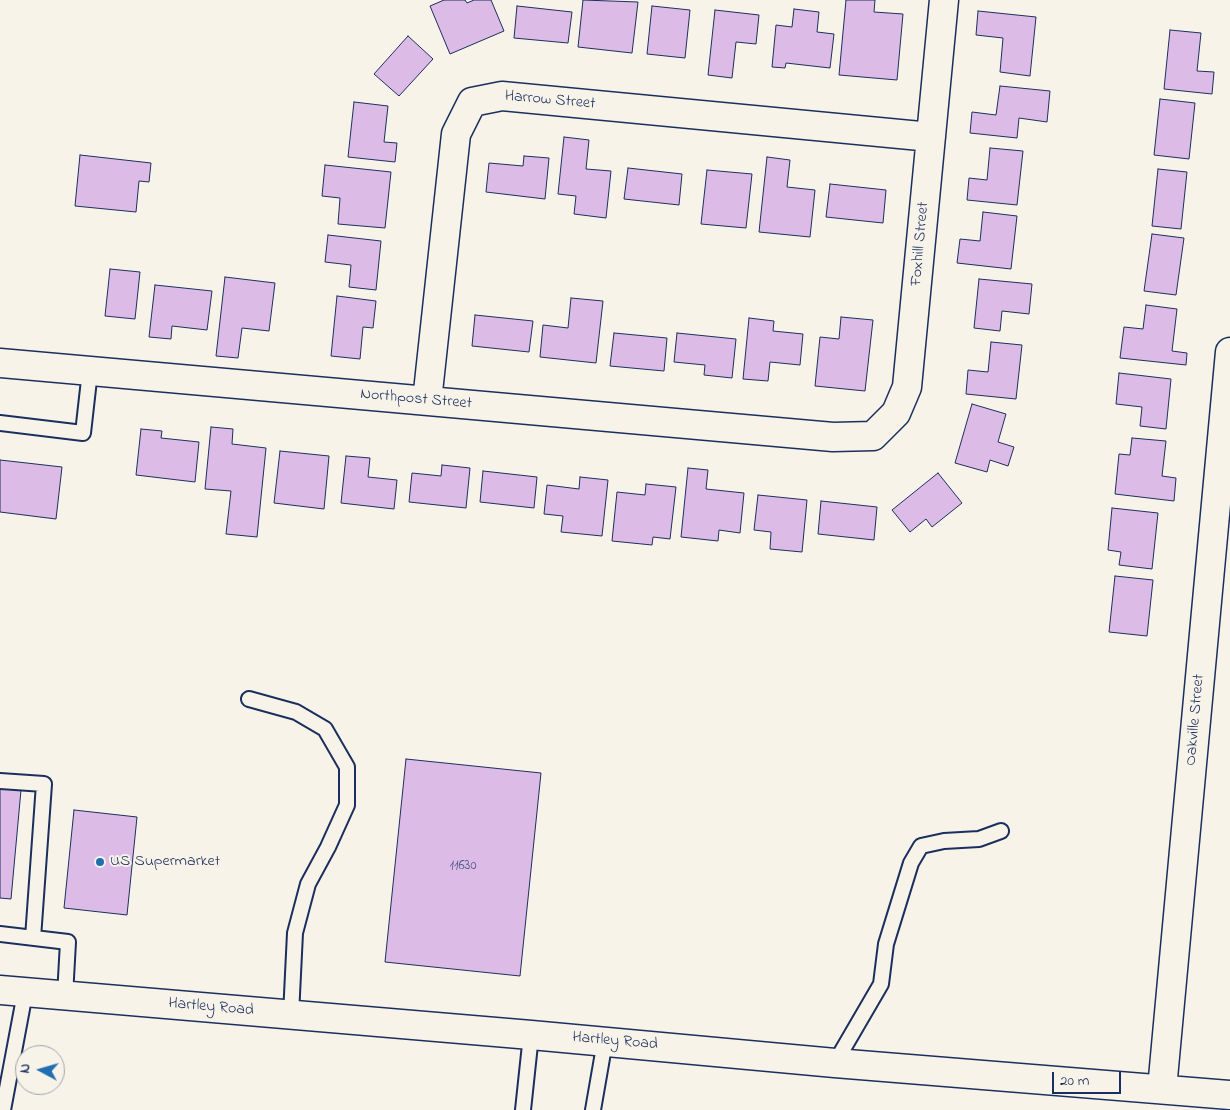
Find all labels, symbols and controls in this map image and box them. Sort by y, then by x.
street label: Harrow Street [504,87,596,115]
street label: Foxhill Street [908,201,934,287]
street label: Northpost Street [359,386,473,414]
street label: Oakville Street [1182,673,1210,767]
place label: US Supermarket [110,852,220,872]
marker: US Supermarket [94,856,106,868]
house number: 11630 [450,859,476,875]
street label: Hartley Road [167,995,255,1021]
street label: Hartley Road [571,1029,659,1055]
north arrow [15,1045,65,1095]
scale bar [1055,1062,1124,1094]
text: N [15,1063,37,1074]
text: 20 m [1060,1070,1089,1092]

